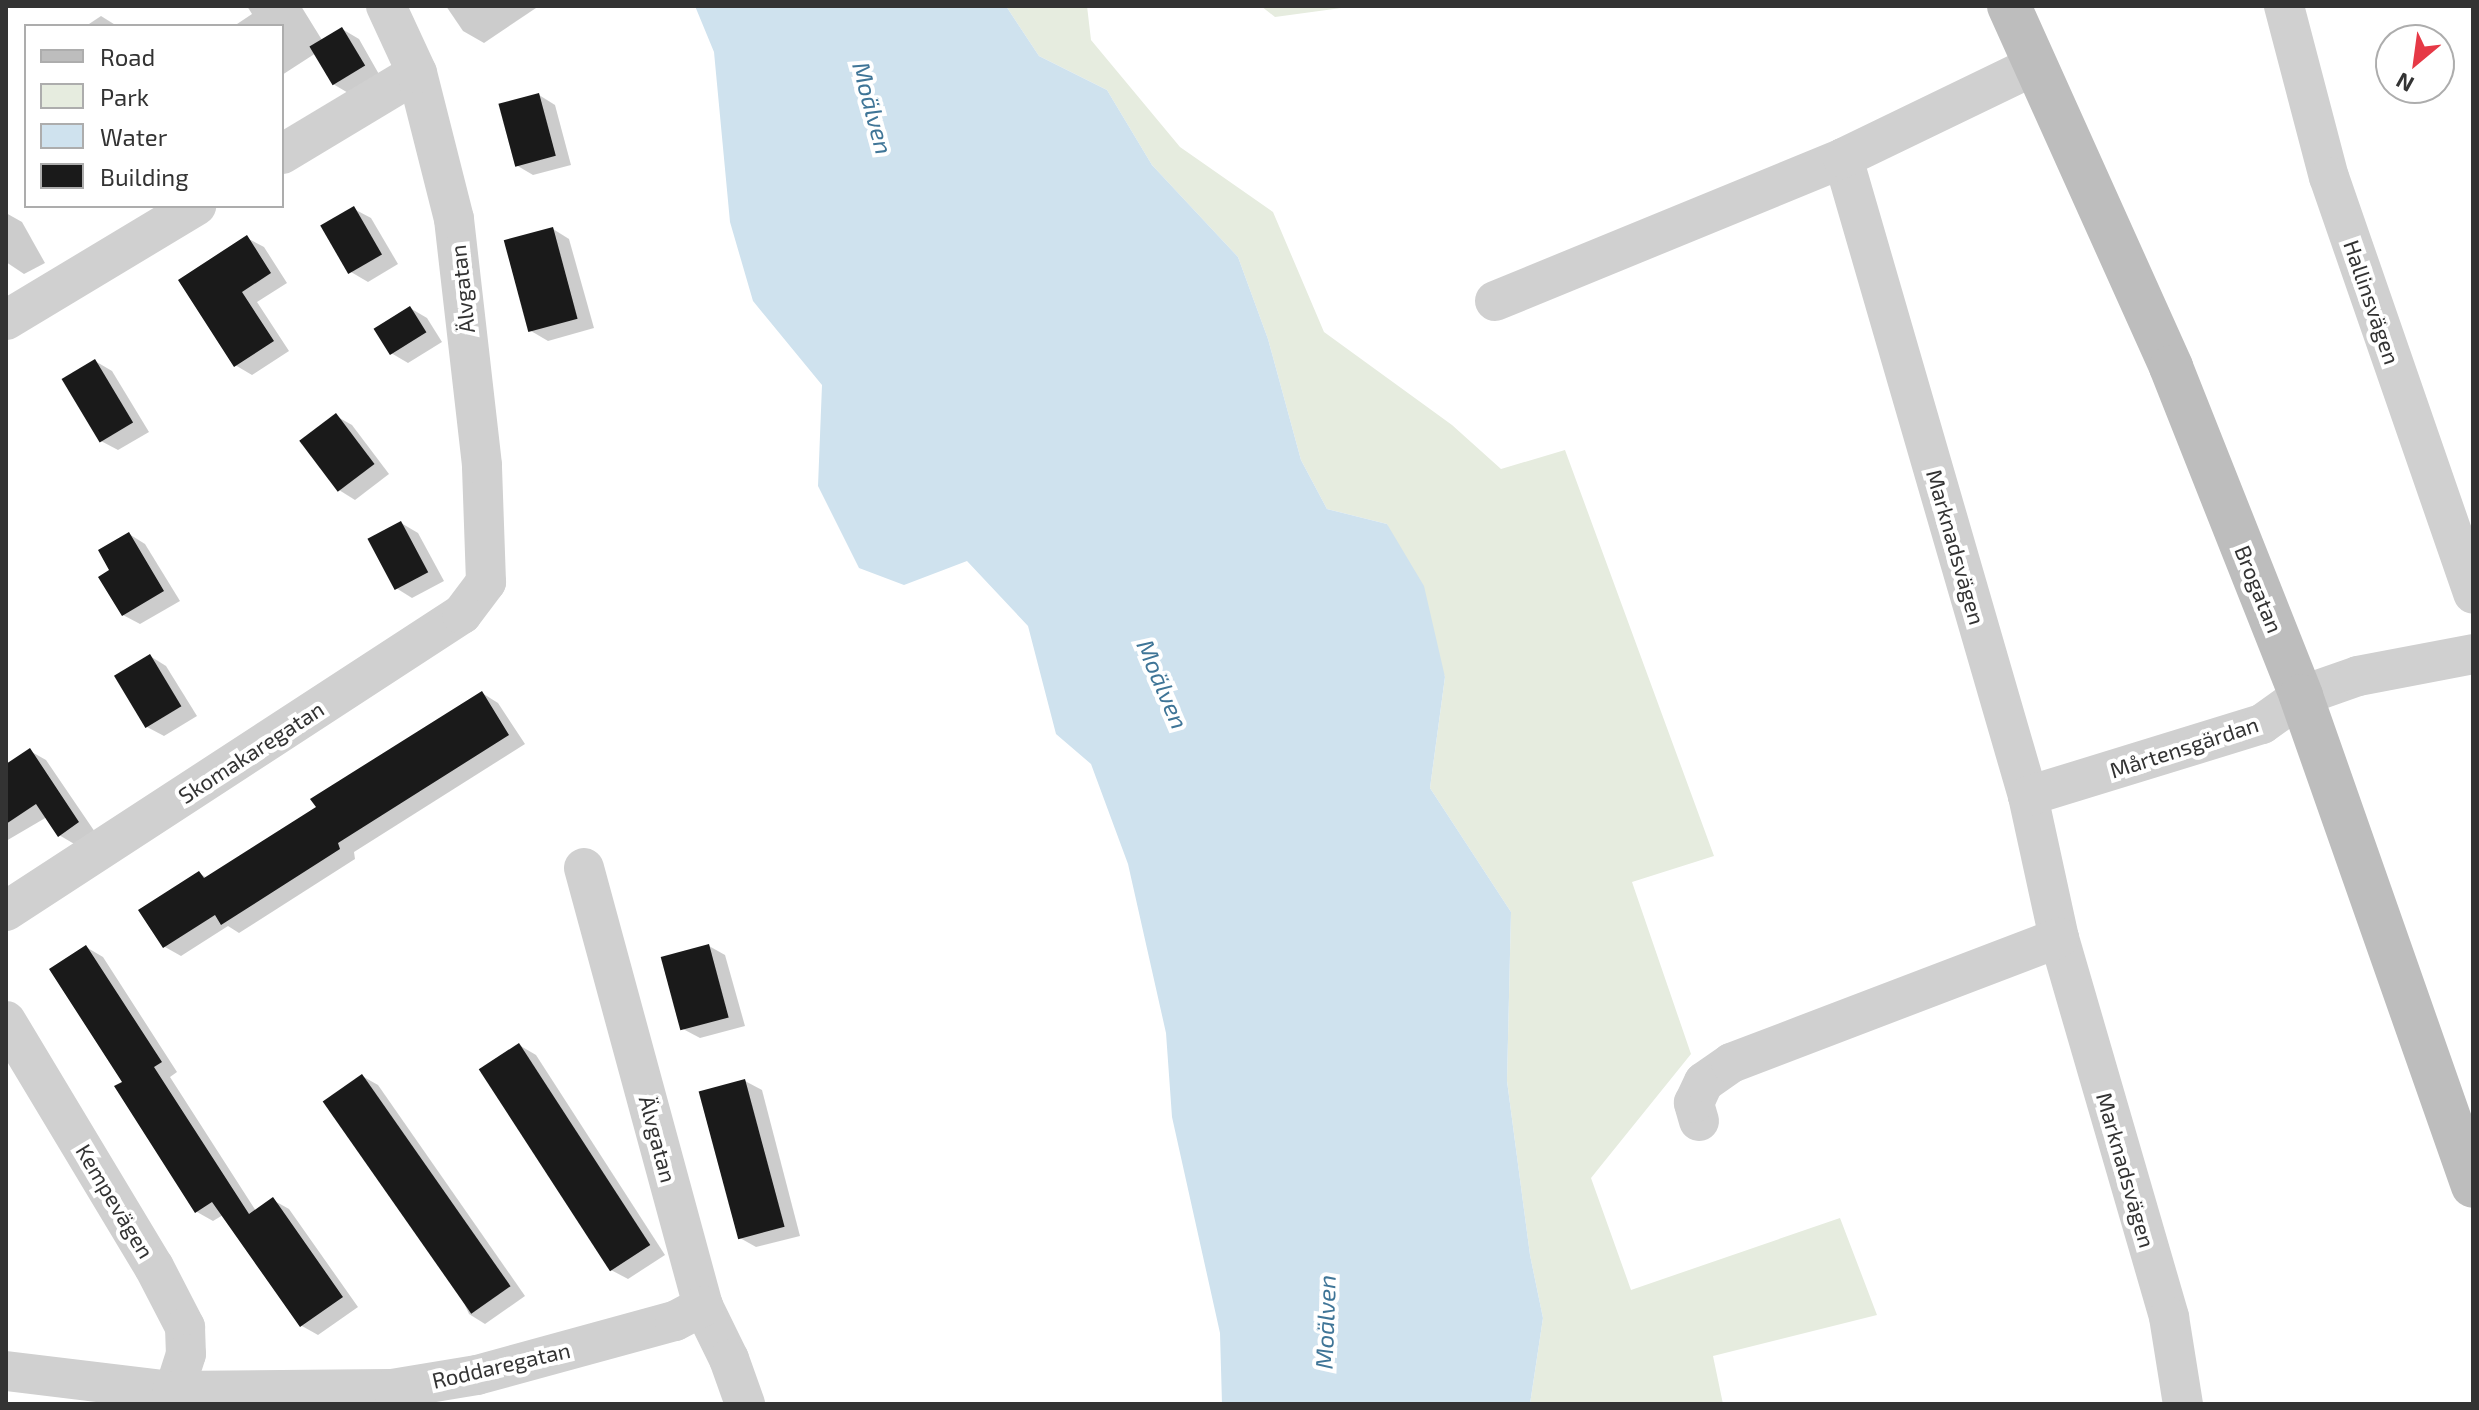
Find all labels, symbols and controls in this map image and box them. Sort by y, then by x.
legend [24,24,284,208]
north arrow [2375,24,2455,104]
text: Road [100,42,155,71]
water label: Moälven [847,59,899,157]
text: N [2391,68,2418,98]
text: Park [100,82,149,111]
text: Water [100,122,167,151]
text: Building [100,162,189,191]
street label: Hallinsvägen [2338,236,2406,368]
street label: Älvgatan [444,243,480,335]
street label: Marknadsvägen [1921,466,1991,628]
street label: Brogatan [2229,541,2289,637]
water label: Moälven [1131,635,1195,733]
street label: Skomakaregatan [173,695,329,809]
street label: Mårtensgärdan [2106,711,2262,783]
street label: Marknadsvägen [2091,1089,2161,1251]
street label: Älvgatan [634,1093,682,1185]
street label: Kempevägen [71,1139,159,1263]
water label: Moälven [1309,1274,1341,1370]
street label: Roddaregatan [429,1336,573,1394]

